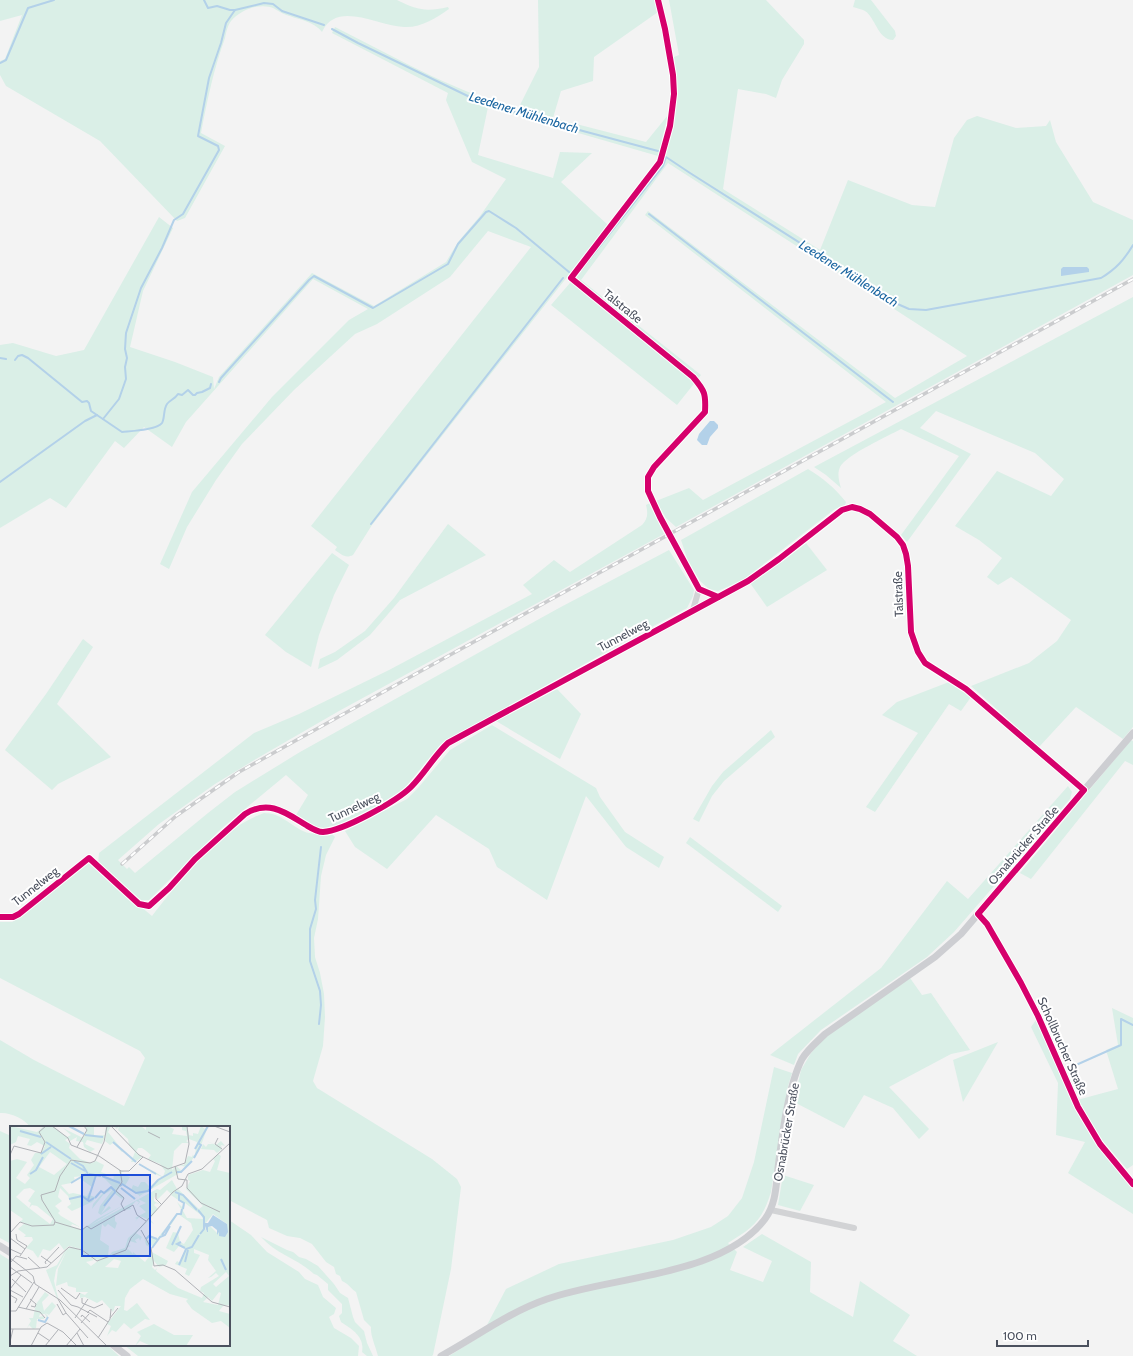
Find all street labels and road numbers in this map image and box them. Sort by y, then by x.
street label: Talstraße [601,286,645,326]
street label: Talstraße [890,571,906,617]
street label: Tunnelweg [595,615,652,654]
street label: Tunnelweg [326,788,383,825]
street label: Osnabrücker Straße [985,802,1061,888]
street label: Tunnelweg [9,863,62,909]
street label: Schollbrucher Straße [1035,995,1091,1097]
street label: Osnabrücker Straße [770,1082,802,1182]

